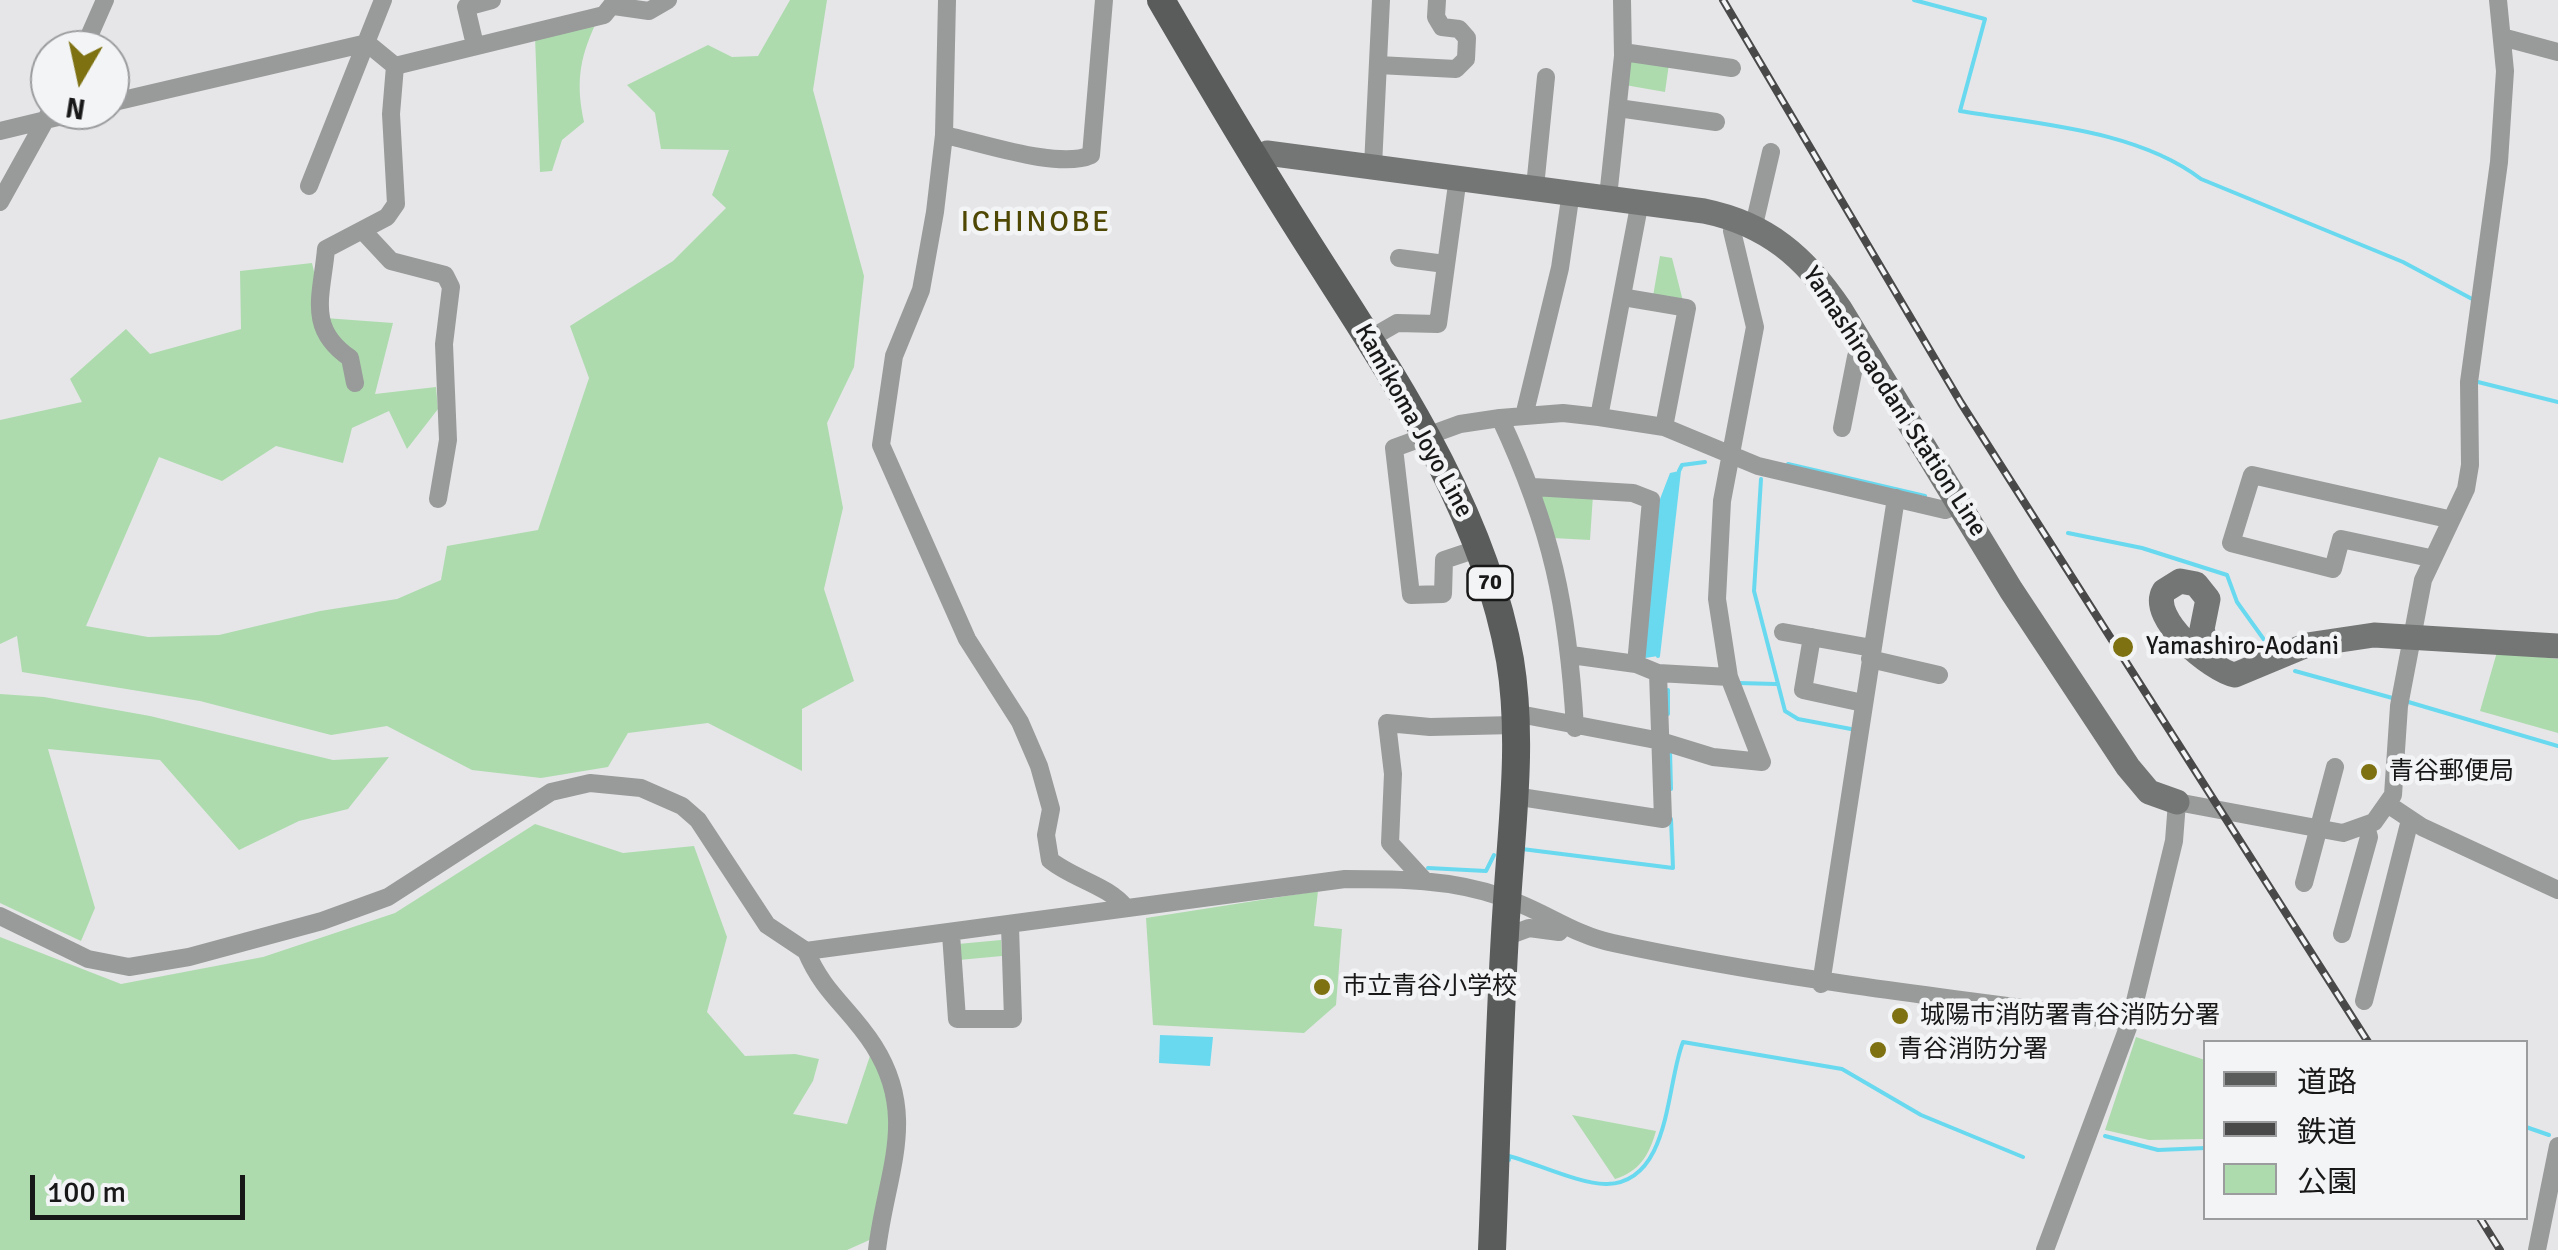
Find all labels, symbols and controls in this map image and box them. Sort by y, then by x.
north arrow [30,30,130,130]
text: N [63,89,88,126]
district label: ICHINOBE [960,205,1112,241]
street label: Yamashiroaodani Station Line [1795,261,1993,543]
street label: Kamikoma Joyo Line [1347,319,1479,523]
road number: 70 [1468,566,1512,600]
place label: Yamashiro-Aodani [2146,632,2339,662]
marker: Yamashiro-Aodani [2110,634,2136,660]
place label: 青谷郵便局 [2389,757,2514,787]
marker: 青谷郵便局 [2358,761,2380,783]
place label: 市立青谷小学校 [1342,972,1517,1002]
marker: 市立青谷小学校 [1311,976,1333,998]
place label: 城陽市消防署青谷消防分署 [1920,1001,2220,1031]
marker: 城陽市消防署青谷消防分署 [1889,1005,1911,1027]
place label: 青谷消防分署 [1898,1035,2048,1065]
marker: 青谷消防分署 [1867,1039,1889,1061]
legend [2203,1040,2528,1220]
text: 道路 [2297,1064,2357,1101]
text: 鉄道 [2297,1114,2357,1151]
scale bar [35,1155,250,1217]
text: 公園 [2297,1164,2357,1201]
text: 100 m [47,1174,126,1211]

